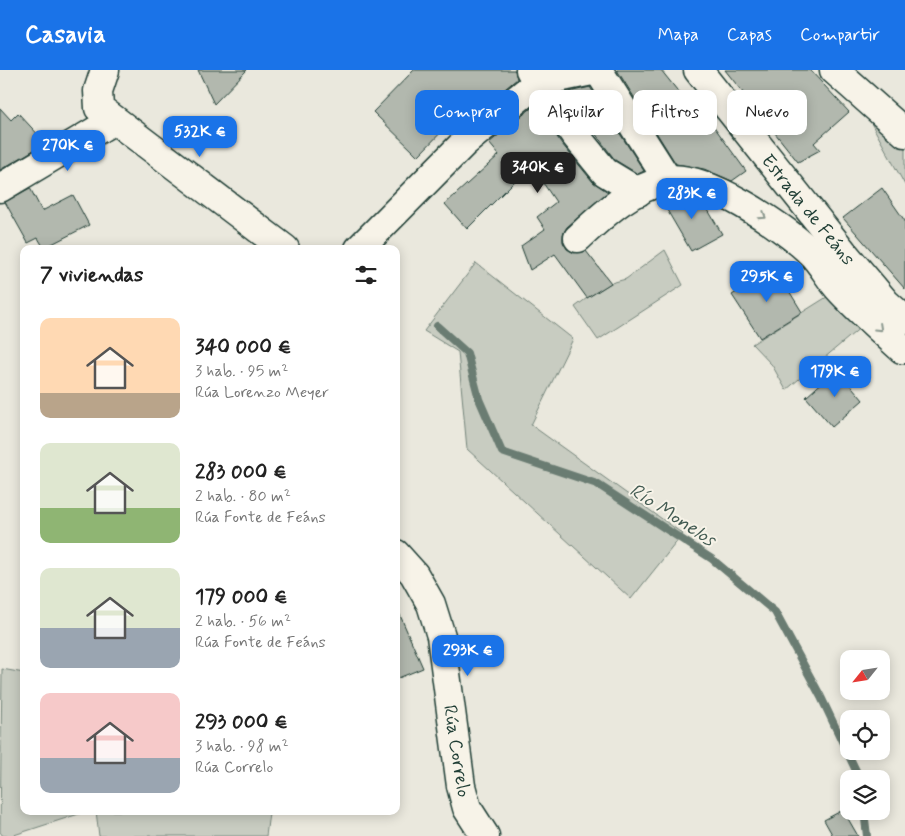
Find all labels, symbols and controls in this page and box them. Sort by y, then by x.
text: Casavia [25,20,106,51]
text: Mapa [658,23,699,47]
text: Capas [727,23,772,47]
text: Compartir [800,23,880,47]
chip: Comprar [415,90,519,135]
chip: Alquilar [529,90,623,135]
chip: Filtros [633,90,717,135]
chip: Nuevo [727,90,807,135]
pin: 532K € [159,116,241,158]
text: 532K € [174,121,226,142]
pin: 270K € [27,129,109,172]
text: 270K € [42,135,94,156]
street label: Estrada de Feáns [755,149,860,271]
pin: 340K € [497,152,579,194]
text: 340K € [512,157,564,178]
pin: 283K € [651,178,733,220]
text: 283K € [667,183,717,204]
one-way arrow [757,210,766,220]
pin: 295K € [726,260,808,303]
text: 7 viviendas [40,261,143,289]
icon: filters [352,261,380,289]
text: 295K € [741,266,793,287]
one-way arrow [874,322,883,331]
text: 340 000 € [195,333,291,361]
icon: home [80,338,140,398]
pin: 179K € [794,356,876,398]
text: 3 hab. · 95 m² [195,361,288,382]
text: 179K € [810,361,860,382]
text: Rúa Lorenzo Meyer [195,382,329,403]
text: 283 000 € [195,458,287,486]
icon: home [80,463,140,523]
water label: Río Monelos [624,477,722,554]
text: 2 hab. · 80 m² [195,486,291,507]
text: Rúa Fonte de Feáns [195,507,326,528]
text: 179 000 € [195,583,288,611]
icon: home [80,588,140,648]
text: 2 hab. · 56 m² [195,611,291,632]
text: Rúa Fonte de Feáns [195,632,326,653]
pin: 293K € [427,634,509,677]
text: 293K € [443,640,493,661]
north arrow [840,650,890,700]
map controls [840,650,890,820]
street label: Rúa Correlo [437,703,476,799]
text: 293 000 € [195,708,288,736]
button: locate [840,710,890,760]
icon: home [80,713,140,773]
text: 3 hab. · 98 m² [195,736,289,757]
text: Rúa Correlo [195,757,273,778]
button: layers [840,770,890,820]

